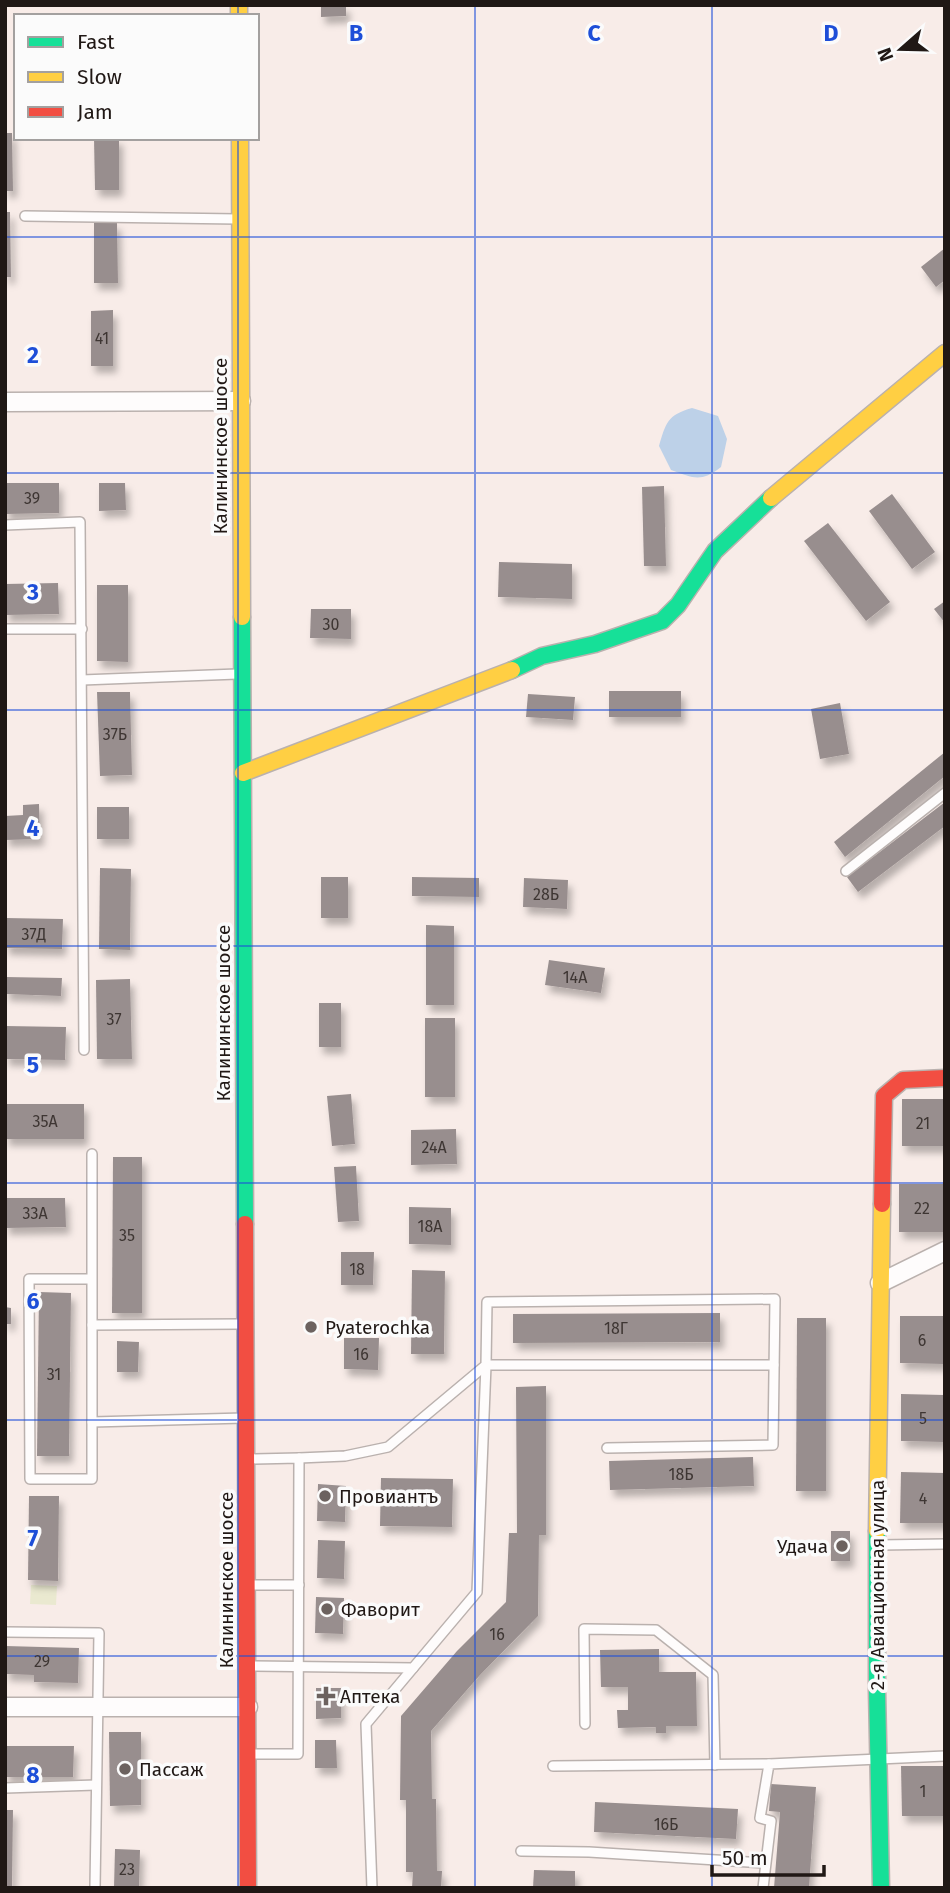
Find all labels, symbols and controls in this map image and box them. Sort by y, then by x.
legend [14,14,259,140]
north arrow [866,14,936,84]
text: B [349,19,363,47]
text: C [587,19,601,47]
text: D [824,19,839,47]
text: Fast [77,29,115,55]
text: N [873,45,898,65]
text: Slow [77,64,122,90]
text: Jam [77,99,113,125]
house number: 41 [95,329,109,348]
text: 2 [27,341,39,369]
street label: Калининское шоссе [209,358,232,534]
house number: 39 [24,489,40,508]
text: 3 [26,578,39,606]
house number: 30 [323,615,340,634]
house number: 37Б [103,725,127,744]
text: 4 [27,814,40,842]
house number: 28Б [533,885,559,904]
house number: 37Д [22,925,47,944]
street label: Калининское шоссе [212,925,235,1101]
house number: 14А [563,968,588,987]
house number: 37 [106,1010,122,1029]
text: 5 [27,1051,39,1079]
house number: 35А [32,1112,58,1131]
house number: 21 [916,1114,930,1133]
house number: 24А [421,1138,447,1157]
house number: 22 [914,1199,930,1218]
house number: 33А [22,1204,48,1223]
house number: 18А [418,1217,443,1236]
house number: 35 [119,1226,135,1245]
house number: 18 [349,1260,365,1279]
text: 6 [27,1287,40,1315]
place label: Pyaterochka [325,1316,430,1339]
marker: Pyaterochka [303,1319,319,1335]
house number: 18Г [604,1319,628,1338]
house number: 6 [918,1331,926,1350]
house number: 16 [353,1345,369,1364]
house number: 31 [47,1365,61,1384]
house number: 5 [919,1409,927,1428]
house number: 18Б [668,1465,694,1484]
street label: 2-я Авиационная улица [866,1480,889,1690]
place label: Провиантъ [339,1485,438,1508]
marker: Провиантъ [317,1488,333,1504]
house number: 4 [919,1489,928,1508]
street label: Калининское шоссе [215,1492,238,1668]
text: 7 [28,1524,39,1552]
place label: Удача [777,1535,828,1558]
marker: Удача [834,1538,850,1554]
place label: Фаворит [341,1598,420,1621]
marker: Фаворит [319,1601,335,1617]
house number: 16 [489,1625,505,1644]
house number: 29 [34,1652,50,1671]
place label: Аптека [340,1685,400,1708]
marker: Аптека [318,1688,334,1704]
place label: Пассаж [139,1758,204,1781]
text: 8 [26,1761,40,1789]
marker: Пассаж [117,1761,133,1777]
house number: 1 [920,1782,926,1801]
house number: 16Б [654,1815,678,1834]
scale bar [712,1834,824,1878]
text: 50 m [722,1845,768,1871]
house number: 23 [119,1860,135,1879]

